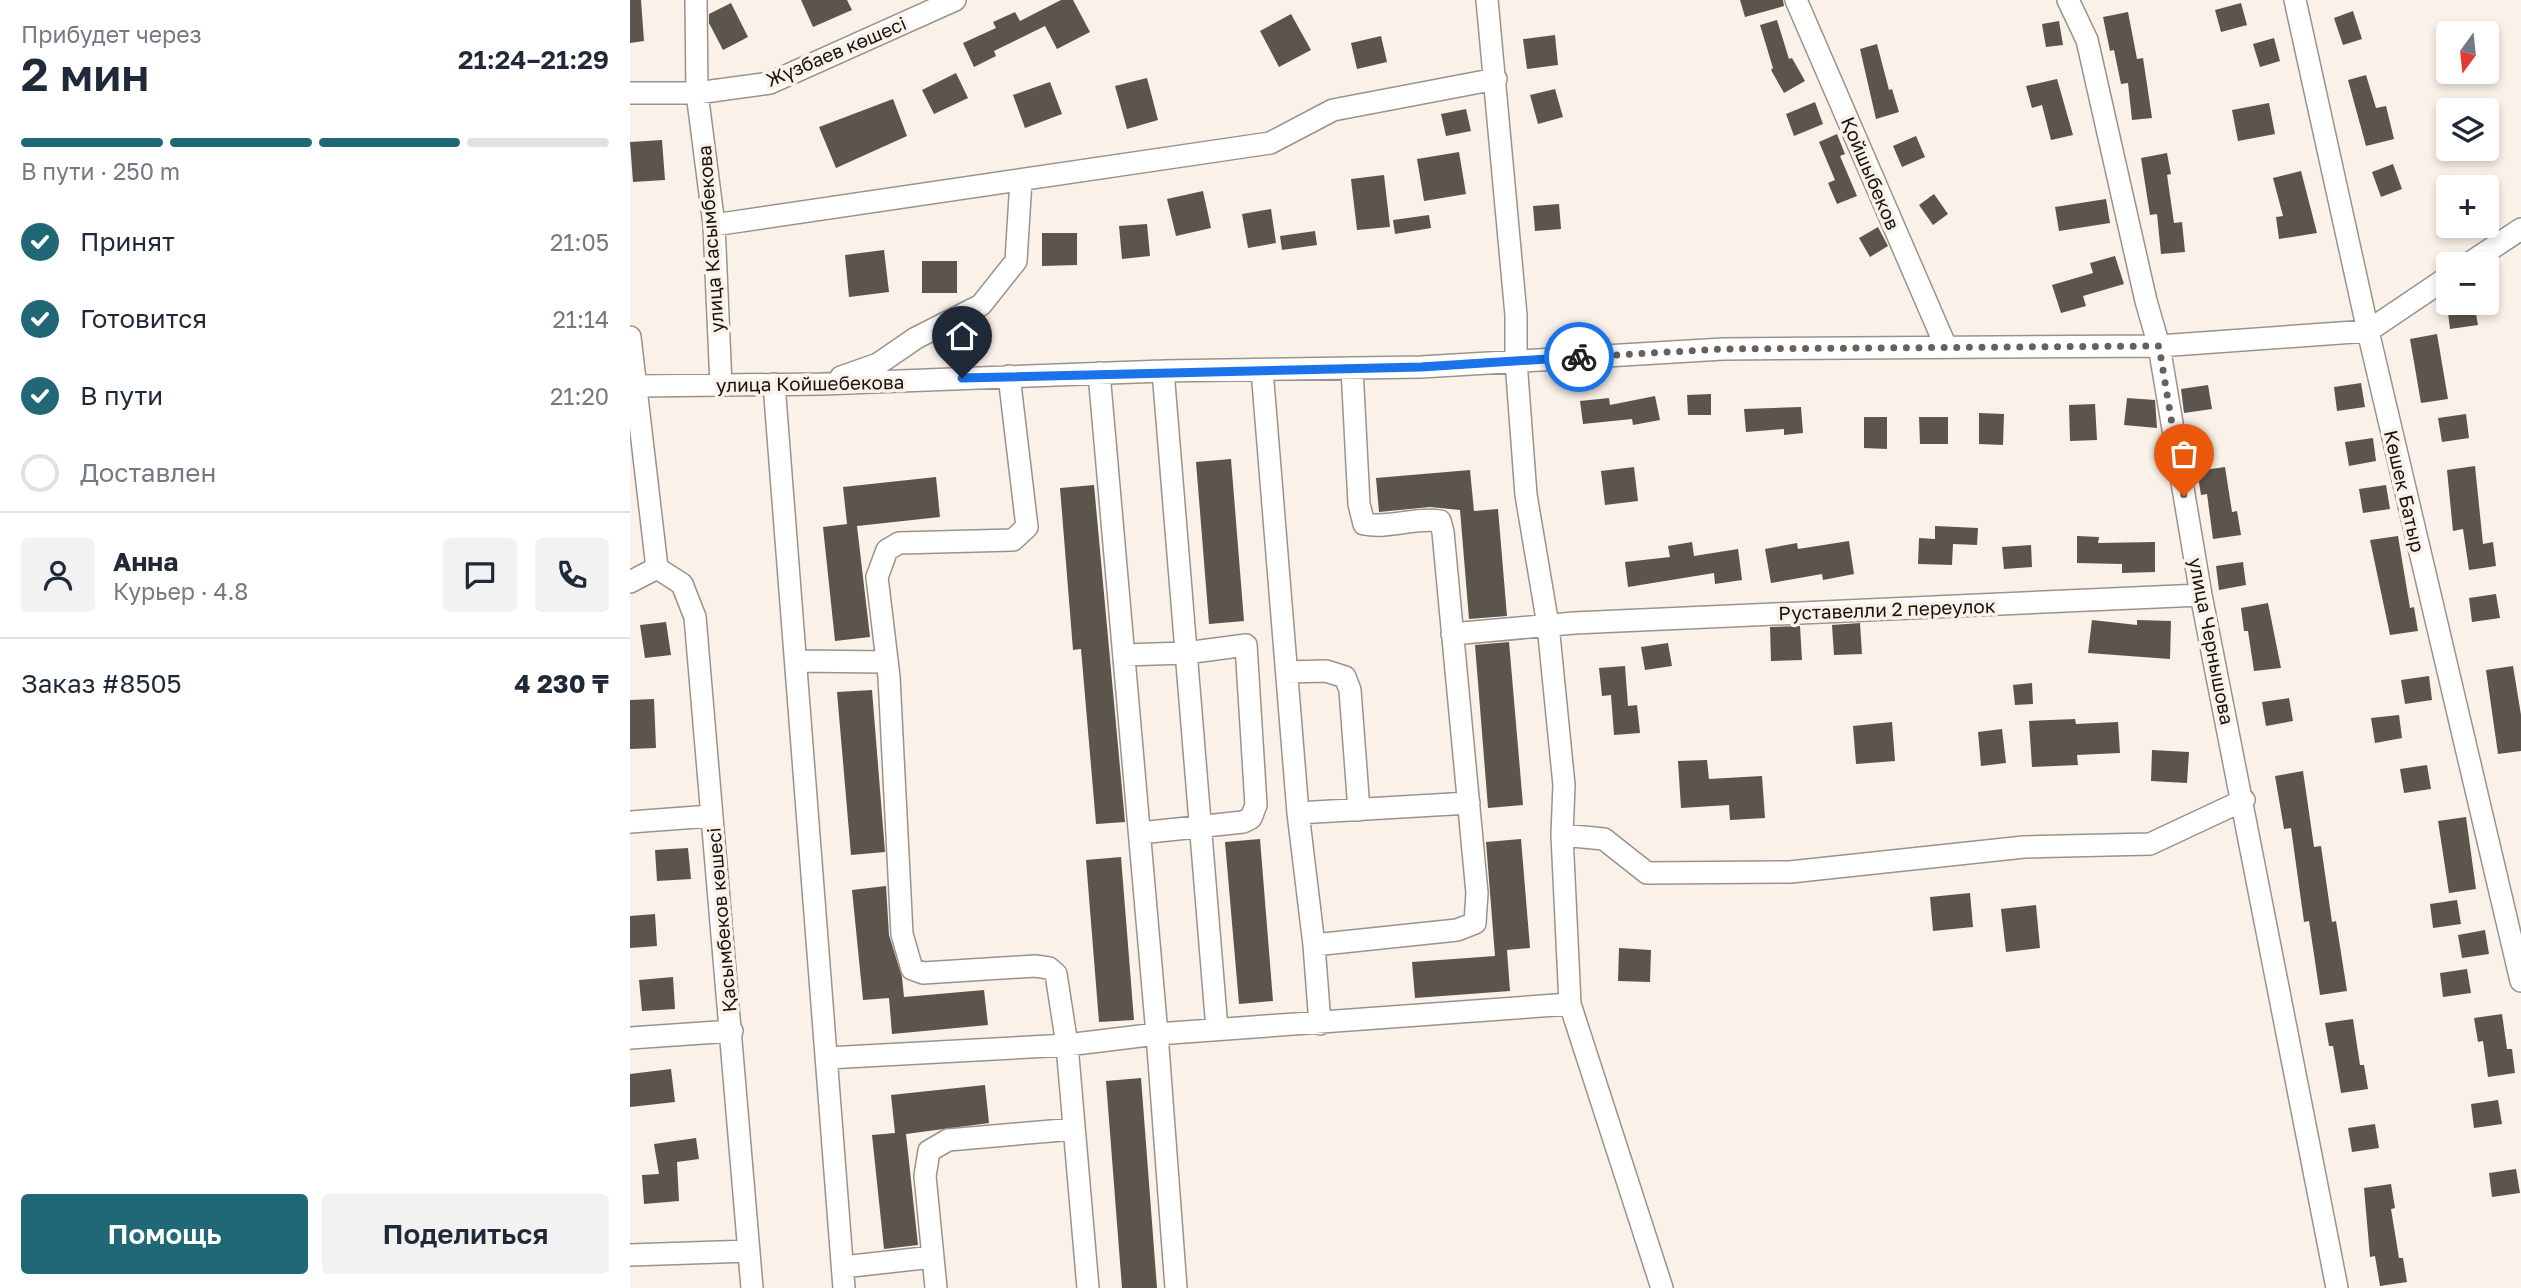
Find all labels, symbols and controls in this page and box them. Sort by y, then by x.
street label: Жүзбаев көшесі [762,11,910,91]
text: Прибудет через [21,20,202,48]
north arrow [2436,21,2499,84]
map controls [2436,21,2499,315]
text: 21:24–21:29 [458,44,609,75]
text: 2 мин [21,46,149,101]
button: layers [2436,98,2499,161]
street label: Қойшыбеков [1837,113,1905,233]
street label: улица Касымбекова [692,144,728,334]
text: В пути · 250 m [21,157,180,185]
button: + [2436,175,2499,238]
icon: check [21,223,59,261]
text: Принят [80,226,175,257]
text: 21:05 [550,228,609,256]
button: − [2436,252,2499,315]
icon: check [21,300,59,338]
text: Готовится [80,303,207,334]
text: 21:14 [552,305,609,333]
pin [932,306,992,378]
icon: home [943,317,981,355]
courier [1544,322,1614,392]
icon: bike [1560,338,1598,376]
street label: улица Койшебекова [716,370,904,396]
icon: check [21,377,59,415]
text: В пути [80,380,163,411]
text: 21:20 [550,382,609,410]
pin [2154,424,2214,496]
street label: Көшек Батыр [2380,428,2430,554]
icon: bag [2165,435,2203,473]
text: Доставлен [80,457,216,488]
button: person [21,538,95,612]
button: chat [443,538,517,612]
button: phone [535,538,609,612]
text: Анна [113,546,178,577]
street label: улица Чернышова [2185,556,2239,726]
text: Курьер · 4.8 [113,577,248,605]
street label: Руставелли 2 переулок [1778,594,1996,624]
text: Заказ #8505 [21,668,182,699]
text: 4 230 ₸ [514,668,609,699]
street label: Қасымбеков көшесі [701,827,741,1013]
button: Помощь [21,1194,308,1274]
button: Поделиться [322,1194,609,1274]

